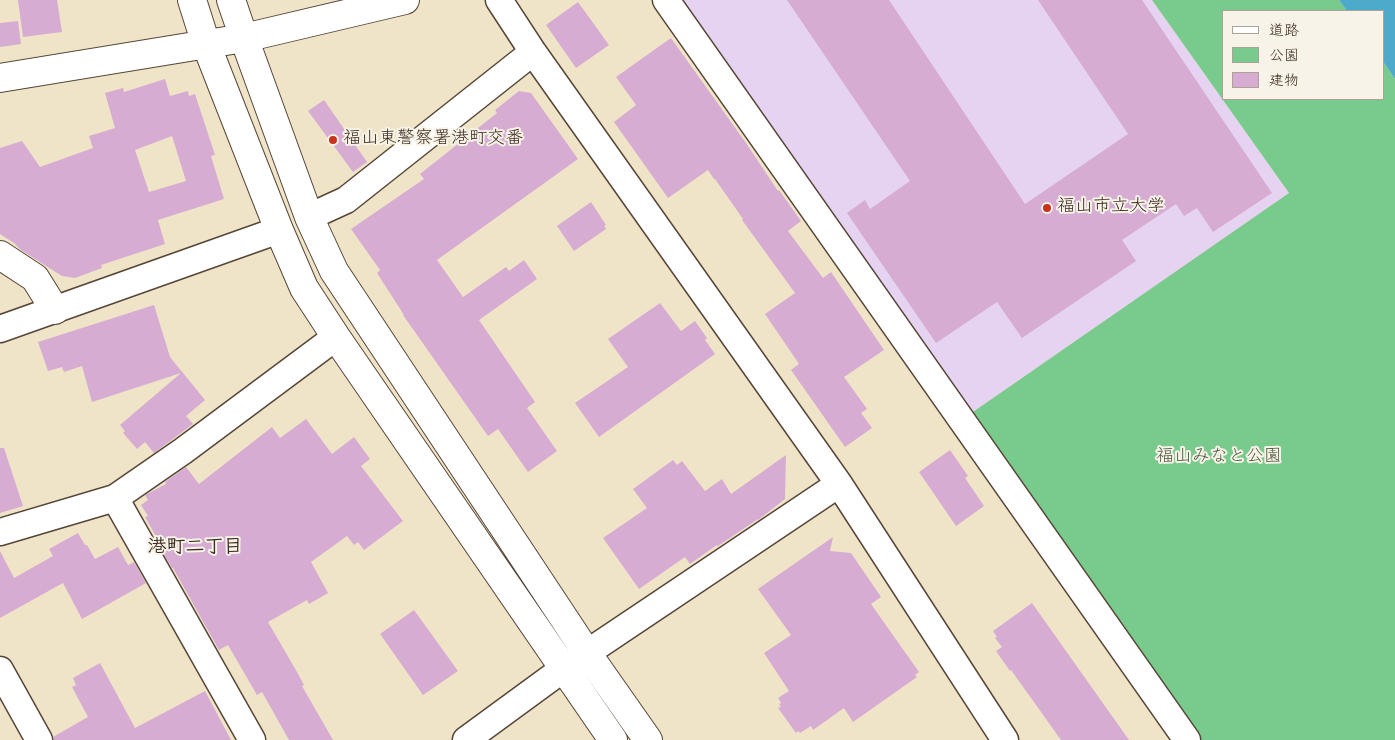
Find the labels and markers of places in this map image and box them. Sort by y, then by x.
place label: 福山東警察署港町交番 [343,129,523,151]
marker: 福山東警察署港町交番 [327,134,339,146]
place label: 福山市立大学 [1057,197,1165,219]
marker: 福山市立大学 [1041,202,1053,214]

